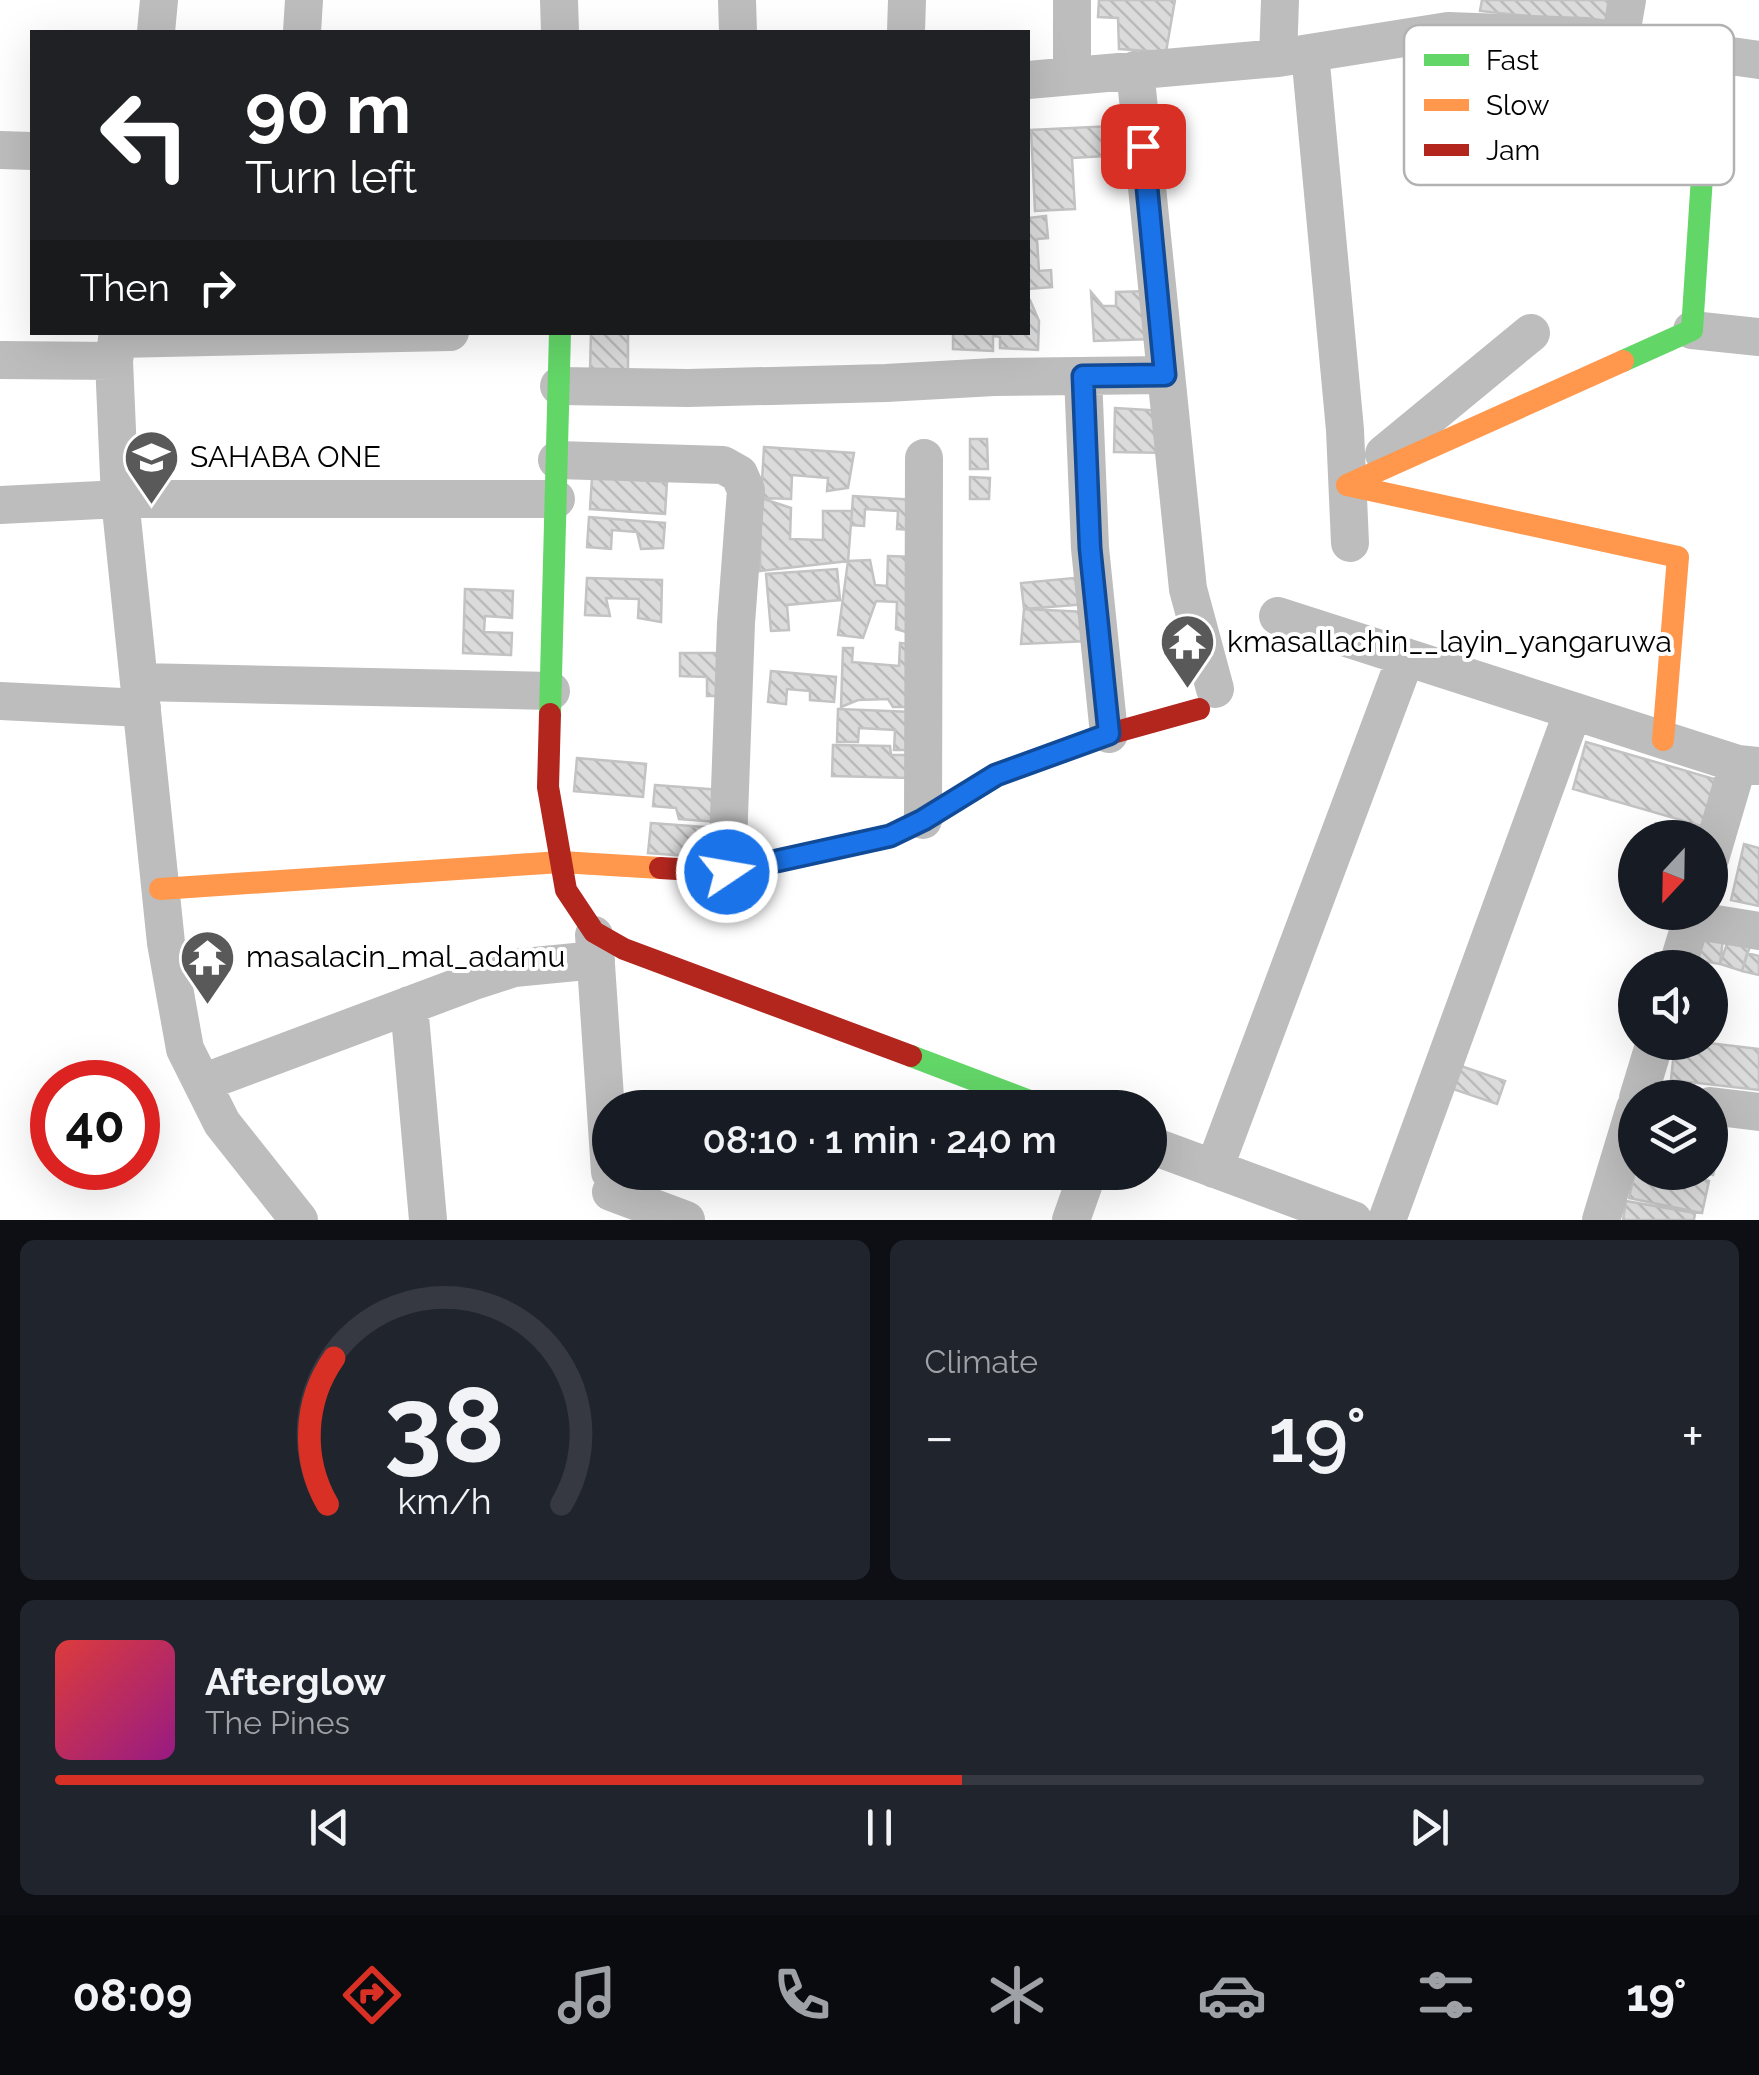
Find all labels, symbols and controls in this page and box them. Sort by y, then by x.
legend [1404,25,1734,185]
text: Fast [1486,44,1539,77]
text: 90 m [245,67,411,149]
icon: left [80,70,210,200]
text: Slow [1486,89,1550,122]
pin [1101,104,1186,189]
icon: arrive [1116,119,1171,174]
text: Jam [1486,134,1540,167]
text: Turn left [245,151,417,204]
icon: right [190,260,245,315]
text: Then [80,265,170,310]
school or university icon: SAHABA ONE [121,427,181,506]
place label: SAHABA ONE [190,439,381,474]
temple icon: kmasallachin__layin_yangaruwa [1158,612,1218,691]
place label: kmasallachin__layin_yangaruwa [1227,624,1672,659]
position arrow [675,820,779,924]
north arrow [1618,820,1728,930]
map controls [1618,820,1728,1190]
temple icon: masalacin_mal_adamu [177,927,237,1006]
place label: masalacin_mal_adamu [246,939,565,974]
button: sound [1618,950,1728,1060]
speed limit sign: 40 [30,1060,160,1190]
button: layers [1618,1080,1728,1190]
text: 08:10 · 1 min · 240 m [702,1117,1057,1162]
text: Climate [925,1343,1038,1380]
text: 38 [384,1364,505,1486]
text: 19° [1269,1391,1367,1480]
text: − [925,1404,954,1469]
text: + [1681,1404,1704,1469]
text: km/h [398,1480,492,1522]
text: Afterglow [205,1659,386,1704]
text: The Pines [205,1704,350,1741]
icon: previous [302,1800,357,1855]
icon: pause [852,1800,907,1855]
icon: next [1402,1800,1457,1855]
icon: directions [337,1960,407,2030]
icon: music [552,1960,622,2030]
icon: phone [767,1960,837,2030]
icon: climate [982,1960,1052,2030]
icon: car [1197,1960,1267,2030]
icon: filters [1411,1960,1481,2030]
text: 08:09 [72,1969,192,2022]
text: 19° [1626,1969,1687,2022]

